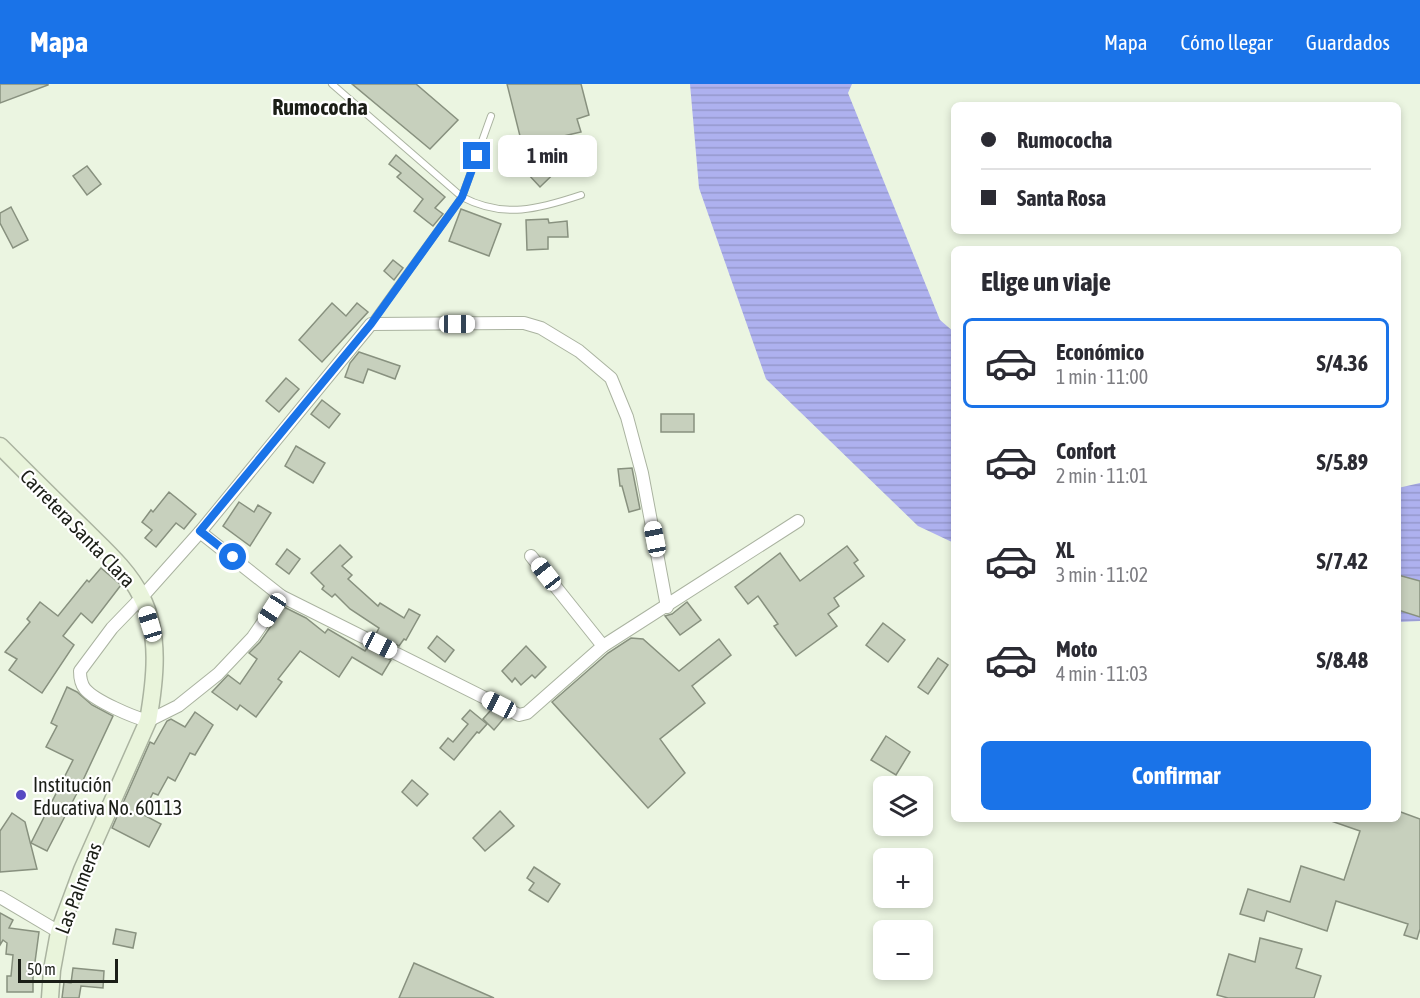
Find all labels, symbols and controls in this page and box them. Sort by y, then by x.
text: Mapa [30,26,88,58]
text: Mapa [1104,30,1148,54]
text: Cómo llegar [1181,30,1273,54]
text: Guardados [1306,30,1390,54]
district label: Rumococha [272,94,368,120]
text: Rumococha [1017,127,1112,153]
callout: 1 min [498,135,597,177]
route end [463,142,490,169]
text: 1 min [527,144,568,167]
text: Santa Rosa [1017,185,1106,211]
text: Elige un viaje [981,266,1111,297]
car [439,315,475,333]
icon: car [984,336,1038,390]
text: Económico [1056,339,1144,365]
text: S/4.36 [1316,350,1368,376]
text: 1 min · 11:00 [1056,365,1148,388]
icon: car [984,435,1038,489]
text: Confort [1056,438,1116,464]
text: S/5.89 [1316,449,1368,475]
street label: Carretera Santa Clara [16,464,140,592]
text: 2 min · 11:01 [1056,464,1148,487]
car [643,520,667,558]
icon: car [984,534,1038,588]
text: XL [1056,537,1074,563]
route start [219,543,246,570]
text: S/7.42 [1316,548,1368,574]
car [528,554,564,594]
text: 3 min · 11:02 [1056,563,1148,586]
car [255,590,289,630]
car [136,604,164,644]
car [360,629,400,661]
icon: car [984,633,1038,687]
text: Moto [1056,636,1098,662]
text: S/8.48 [1316,647,1368,673]
text: 4 min · 11:03 [1056,662,1148,685]
car [479,689,519,721]
button: Confirmar [981,741,1371,810]
place label: Institución Educativa No. 60113 [33,773,182,819]
map controls [873,776,933,980]
button: layers [873,776,933,836]
marker: Institución Educativa No. 60113 [14,788,28,802]
street label: Las Palmeras [50,839,106,937]
button: + [873,848,933,908]
button: − [873,920,933,980]
scale bar [18,956,118,984]
text: 50 m [27,960,56,978]

